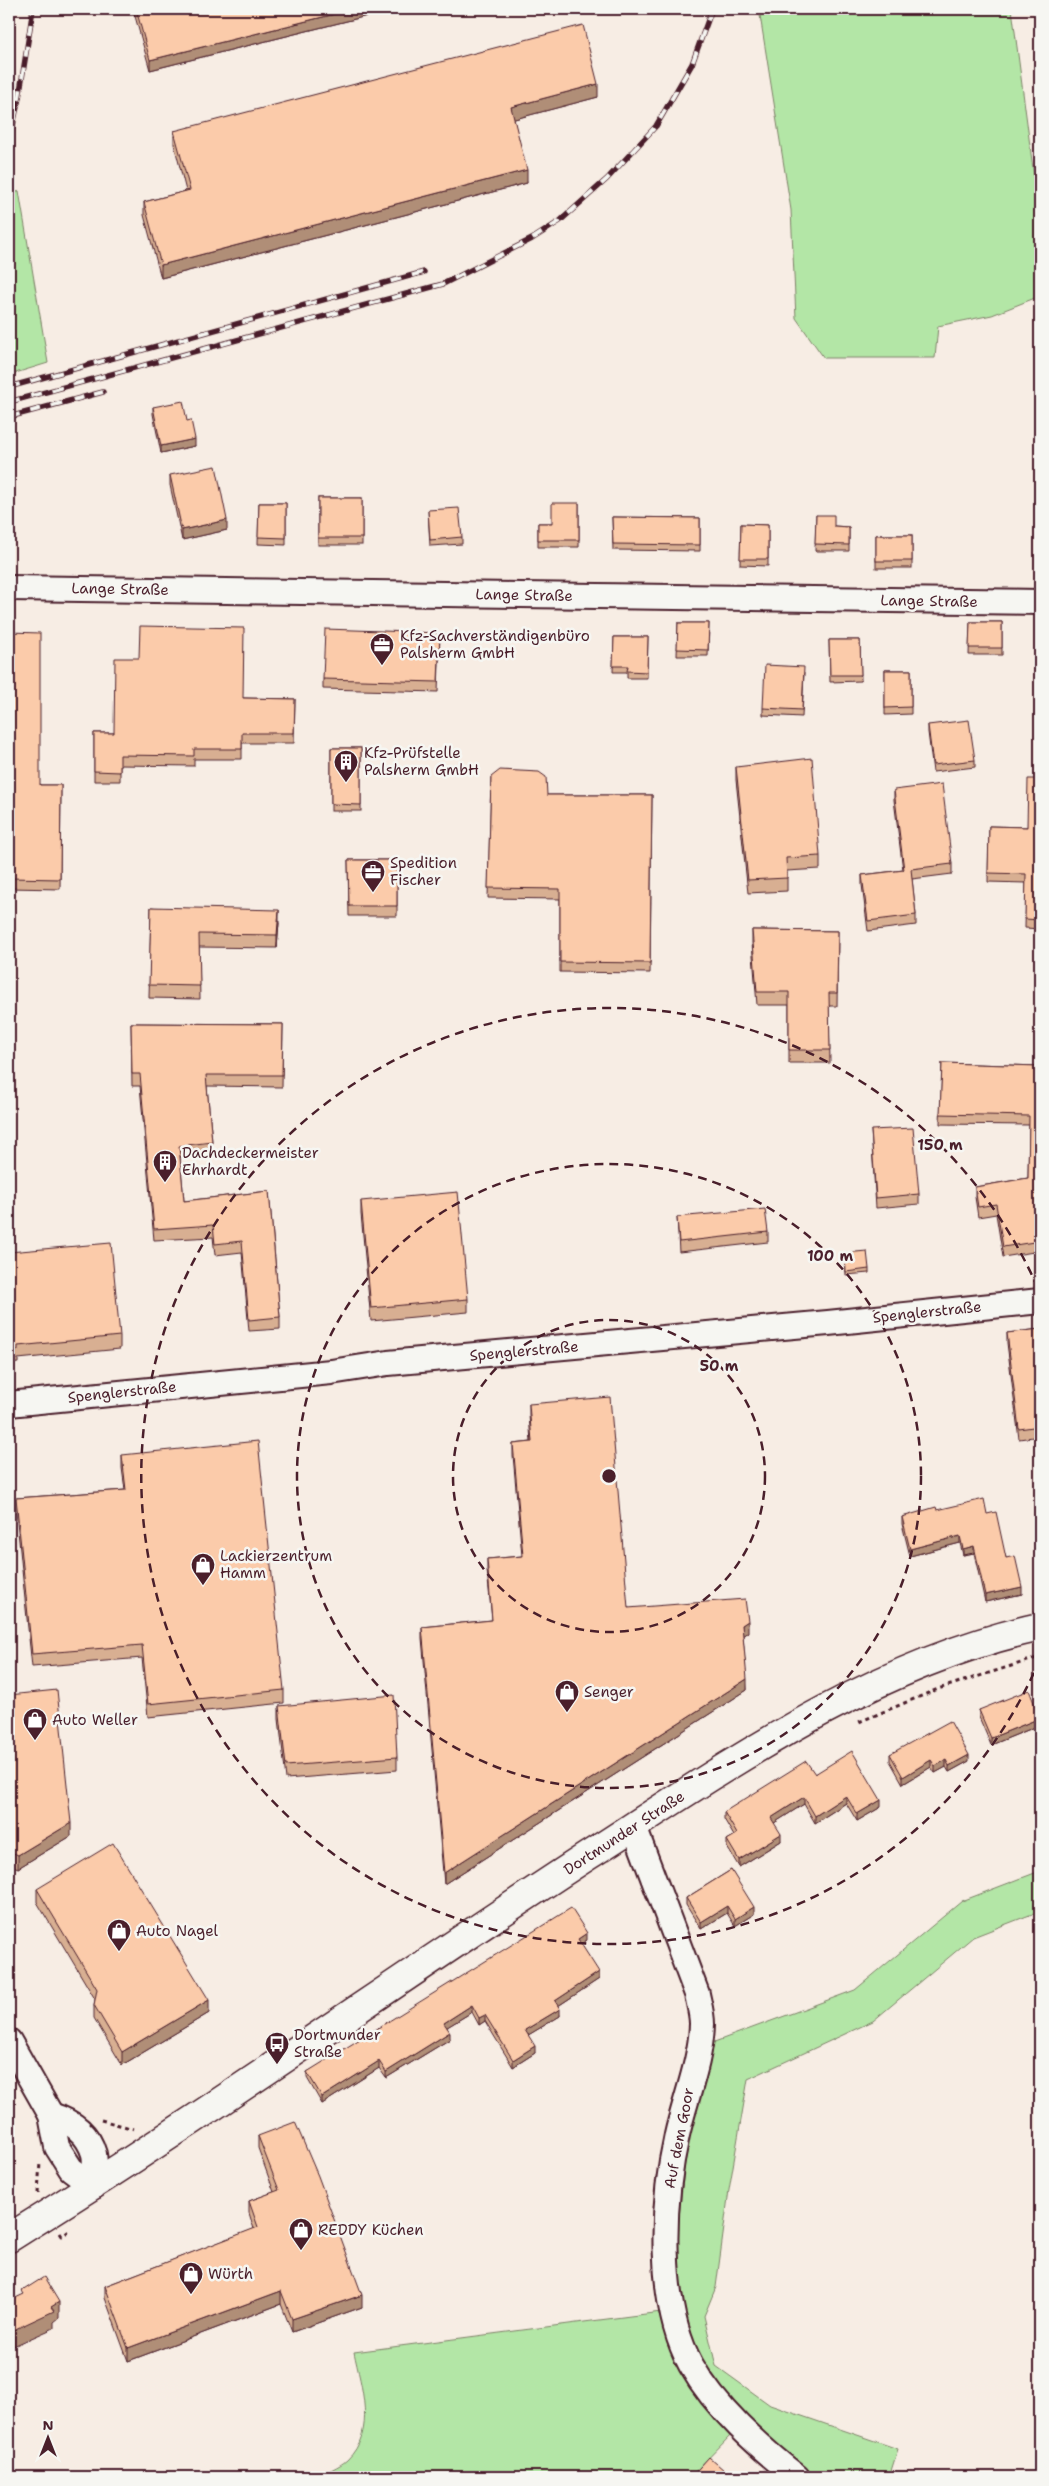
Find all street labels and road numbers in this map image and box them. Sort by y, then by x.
street label: Lange Straße [71,578,169,600]
street label: Lange Straße [475,584,573,606]
street label: Lange Straße [880,590,978,612]
street label: Spenglerstraße [872,1296,982,1328]
street label: Spenglerstraße [469,1336,579,1366]
street label: Spenglerstraße [67,1376,177,1408]
street label: Dortmunder Straße [560,1786,688,1880]
street label: Auf dem Goor [659,2086,699,2190]

